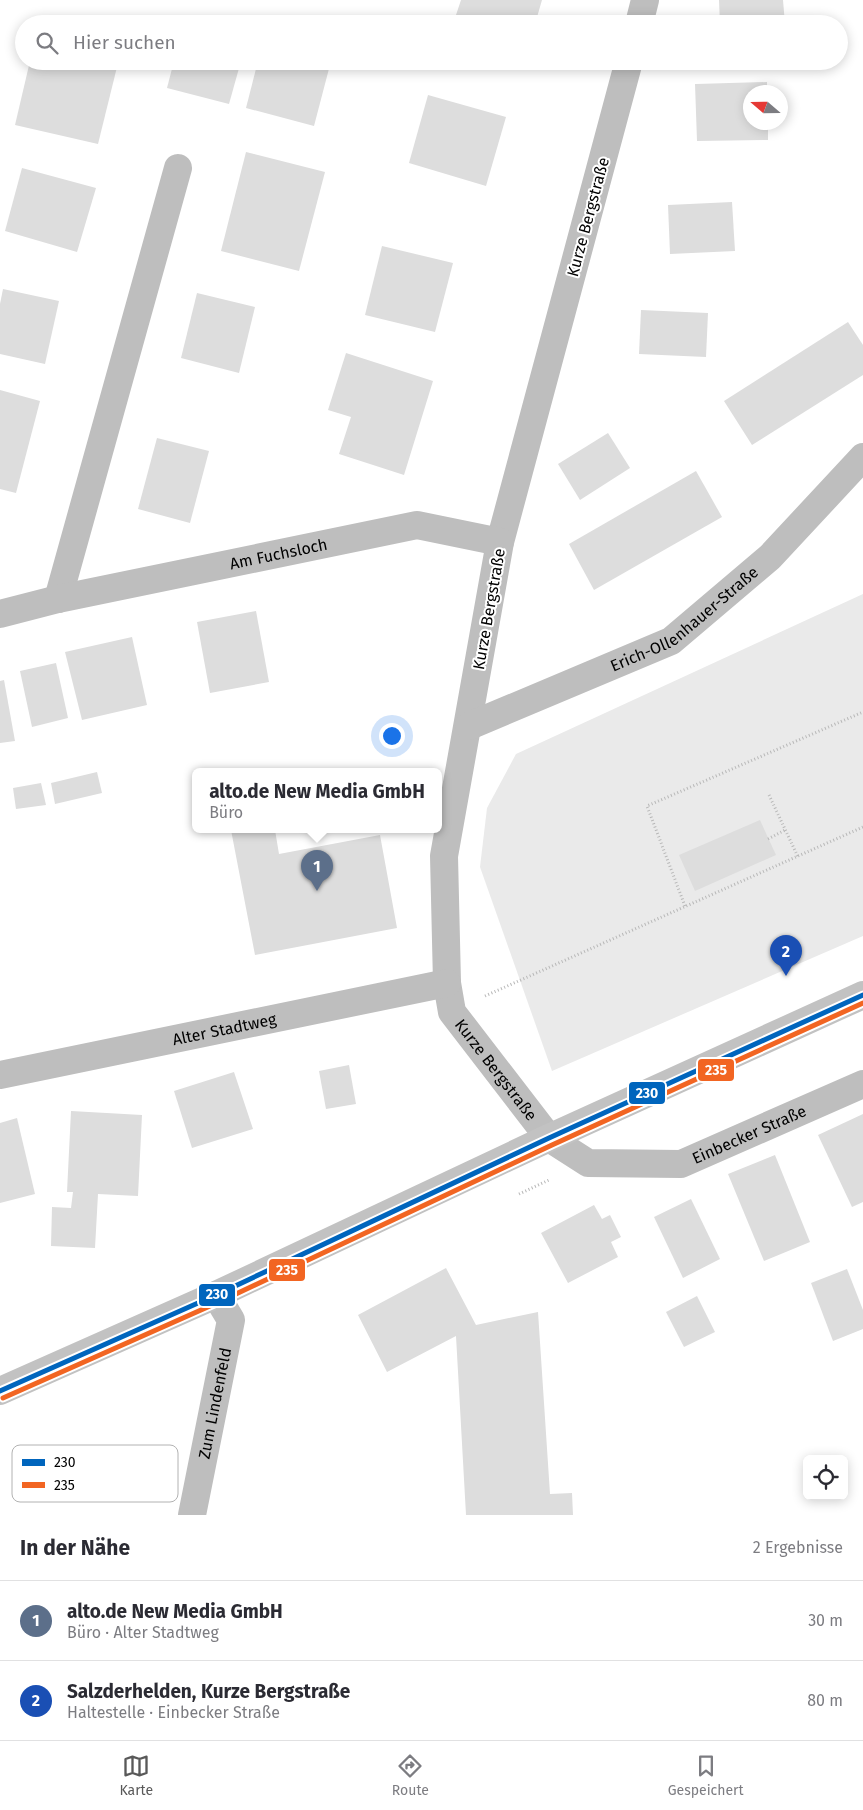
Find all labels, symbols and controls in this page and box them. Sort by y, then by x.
search box [15,15,848,70]
icon: search [33,29,61,57]
text: Hier suchen [73,31,176,54]
north arrow [743,85,788,130]
street label: Kurze Bergstraße [563,155,613,279]
street label: Am Fuchsloch [228,534,329,573]
street label: Kurze Bergstraße [469,547,509,671]
street label: Erich-Ollenhauer-Straße [607,562,762,675]
your location [379,723,405,749]
popup [192,768,442,833]
text: alto.de New Media GmbH [209,780,425,803]
text: Büro [209,803,243,822]
pin: 1 [301,850,333,891]
pin: 2 [770,935,802,976]
street label: Alter Stadtweg [171,1009,279,1049]
street label: Kurze Bergstraße [451,1015,541,1124]
line badge: 235 [697,1058,735,1082]
text: 235 [705,1062,727,1079]
line badge: 230 [628,1081,666,1105]
text: 230 [636,1085,658,1102]
street label: Einbecker Straße [689,1101,809,1168]
line badge: 235 [268,1258,306,1282]
text: 235 [276,1262,298,1279]
line badge: 230 [198,1283,236,1307]
text: 230 [206,1286,228,1303]
street label: Zum Lindenfeld [194,1346,235,1460]
legend [12,1445,178,1502]
text: 230 [54,1454,76,1471]
map controls [803,1455,848,1500]
button: locate [803,1455,848,1500]
text: 235 [54,1477,75,1494]
text: In der Nähe [20,1535,130,1561]
text: 2 Ergebnisse [753,1538,843,1557]
text: alto.de New Media GmbH [67,1600,283,1623]
text: 1 [32,1611,40,1630]
text: 30 m [808,1611,843,1630]
text: Büro · Alter Stadtweg [67,1623,219,1642]
text: Salzderhelden, Kurze Bergstraße [67,1680,350,1703]
text: 2 [32,1691,40,1710]
text: 80 m [807,1691,843,1710]
text: Haltestelle · Einbecker Straße [67,1703,280,1722]
tab: Karte [119,1752,153,1799]
tab: Route [392,1752,429,1799]
tab: Gespeichert [668,1752,744,1799]

